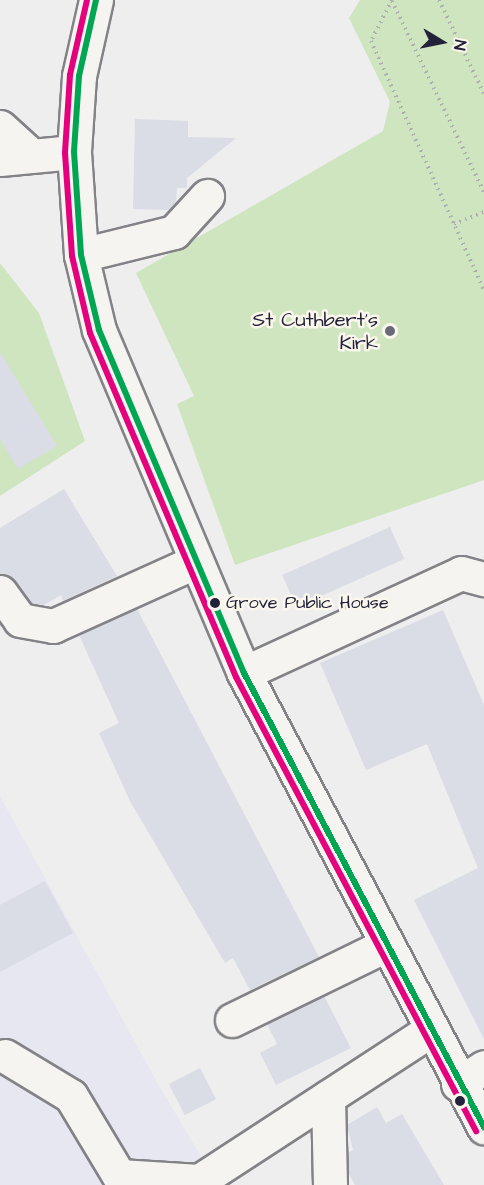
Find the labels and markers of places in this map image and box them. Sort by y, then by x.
place label: St Cuthbert's Kirk [252,308,378,355]
marker: St Cuthbert's Kirk [383,324,397,338]
place label: Grove Public House [226,592,389,614]
marker: Grove Public House [209,597,221,609]
unlabelled marker [454,1095,466,1107]

